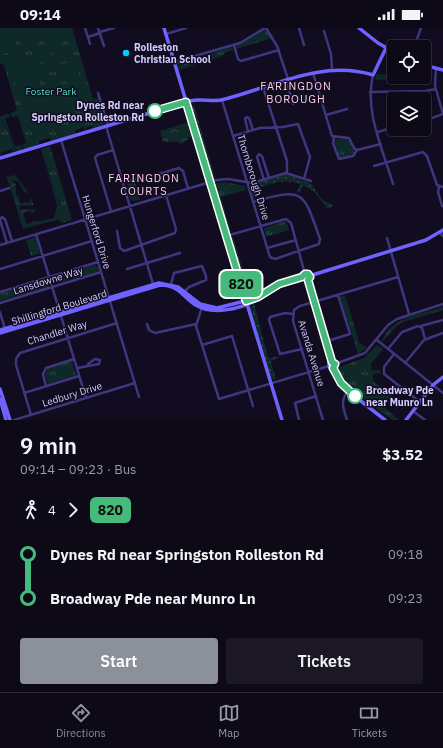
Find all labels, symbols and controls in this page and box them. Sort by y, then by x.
text: 09:14 [20,5,61,24]
map controls [387,40,431,136]
button: locate [387,40,431,84]
place label: Rolleston Christian School [134,41,211,66]
marker: Rolleston Christian School [121,48,131,58]
district label: FARINGDON BOROUGH [260,79,332,106]
park label: Foster Park [26,85,77,98]
button: layers [387,92,431,136]
place label: Dynes Rd near Springston Rolleston Rd [31,99,144,124]
marker: Dynes Rd near Springston Rolleston Rd [147,103,163,119]
street label: Thornborough Drive [234,133,273,222]
district label: FARINGDON COURTS [108,171,180,198]
street label: Hungerford Drive [79,194,114,271]
street label: Lansdowne Way [12,264,85,297]
line badge: 820 [218,271,264,297]
text: 820 [228,275,254,293]
street label: Shillingford Boulevard [10,287,108,328]
street label: Chandler Way [26,317,89,348]
street label: Avanda Avenue [295,318,328,389]
street label: Ledbury Drive [41,379,104,410]
place label: Broadway Pde near Munro Ln [366,384,434,409]
marker: Broadway Pde near Munro Ln [347,388,363,404]
text: 9 min [20,431,77,460]
text: $3.52 [382,445,423,464]
text: 09:14 – 09:23 · Bus [20,461,136,478]
icon: walk [20,499,42,521]
icon: forward [62,499,84,521]
text: 820 [98,501,123,519]
text: 4 [48,502,56,519]
text: Dynes Rd near Springston Rolleston Rd [50,545,324,564]
text: 09:18 [388,546,423,563]
text: Broadway Pde near Munro Ln [50,589,256,608]
text: 09:23 [388,590,423,607]
button: Start [20,638,218,684]
button: Tickets [226,638,423,684]
tab: Directions [56,702,106,740]
tab: Map [218,702,240,740]
tab: Tickets [352,702,387,740]

